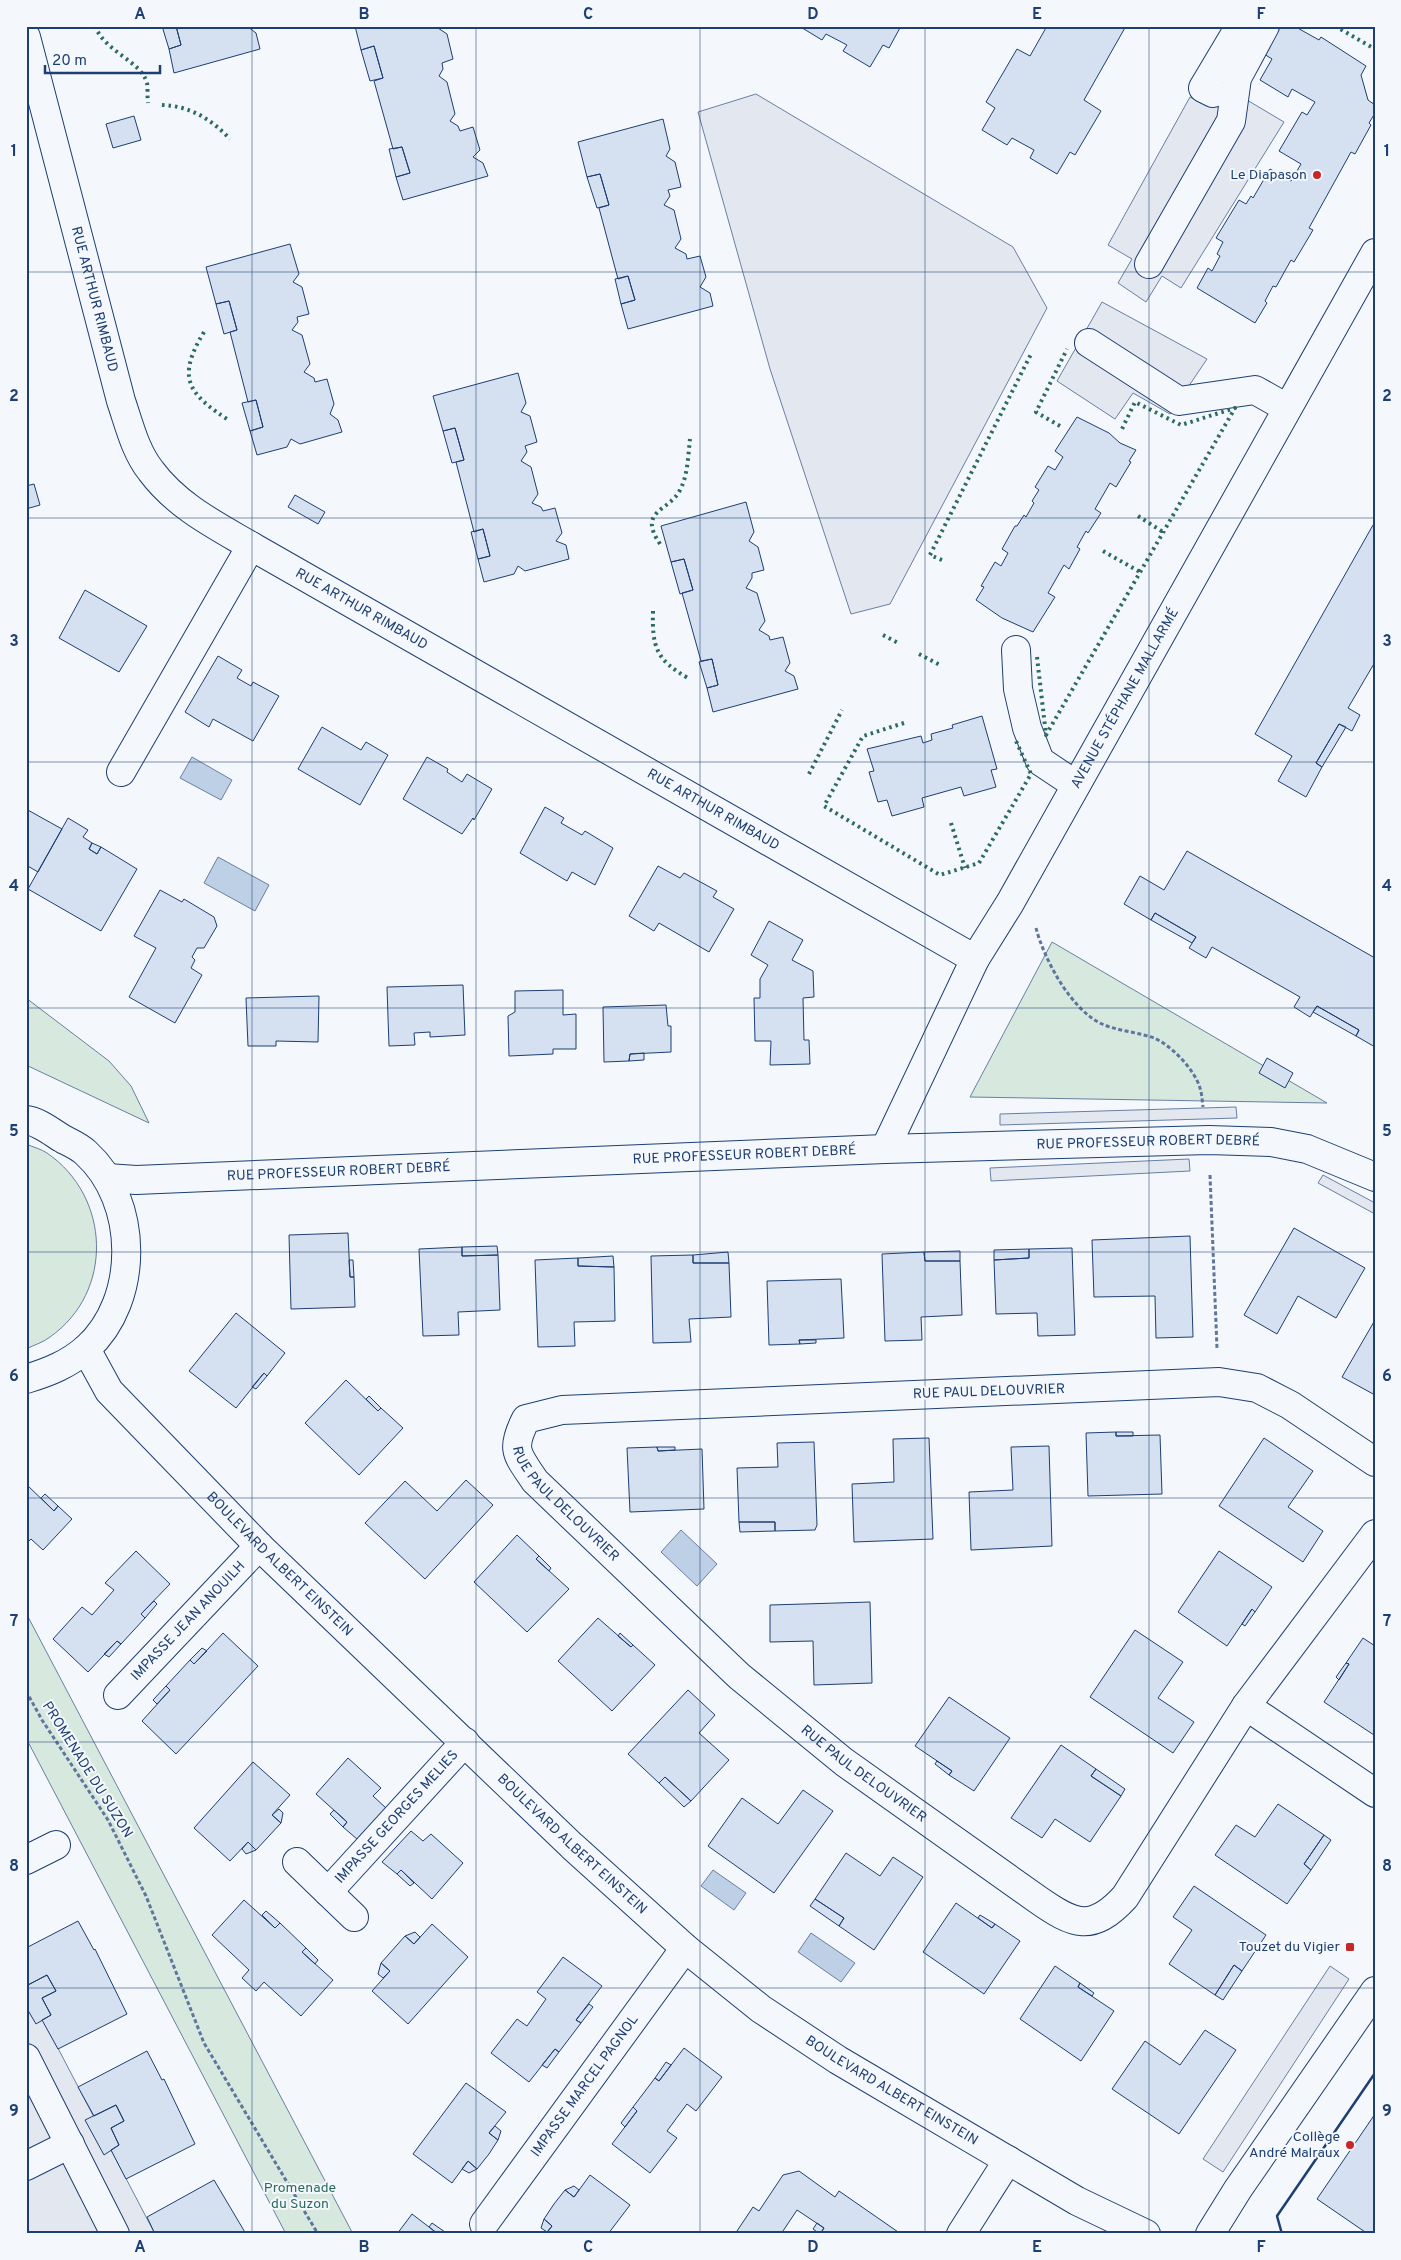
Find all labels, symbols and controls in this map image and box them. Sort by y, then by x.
text: A [134,5,146,25]
text: B [358,5,370,25]
text: C [583,5,593,25]
text: D [807,5,819,25]
text: E [1032,5,1042,25]
text: F [1256,5,1266,25]
scale bar [45,42,160,74]
text: 20 m [52,52,87,71]
text: 1 [11,142,17,162]
text: 1 [1384,142,1390,162]
place label: Le Diapason [1230,167,1307,184]
marker: Le Diapason [1311,169,1323,181]
street label: RUE ARTHUR RIMBAUD [67,225,122,374]
text: 2 [9,387,19,407]
text: 2 [1382,387,1392,407]
street label: RUE ARTHUR RIMBAUD [292,565,431,654]
street label: AVENUE STÉPHANE MALLARMÉ [1067,604,1182,792]
text: 3 [9,632,19,652]
text: 3 [1382,632,1392,652]
street label: RUE ARTHUR RIMBAUD [644,765,783,854]
text: 4 [9,877,19,897]
text: 4 [1382,877,1392,897]
text: 5 [9,1122,19,1142]
text: 5 [1382,1122,1392,1142]
street label: RUE PROFESSEUR ROBERT DEBRÉ [1036,1131,1260,1153]
street label: RUE PROFESSEUR ROBERT DEBRÉ [632,1141,857,1168]
street label: RUE PROFESSEUR ROBERT DEBRÉ [227,1157,451,1185]
text: 6 [9,1367,19,1387]
text: 6 [1382,1367,1392,1387]
street label: RUE PAUL DELOUVRIER [913,1381,1065,1403]
street label: RUE PAUL DELOUVRIER [508,1445,623,1565]
street label: BOULEVARD ALBERT EINSTEIN [203,1488,356,1640]
street label: IMPASSE JEAN ANOUILH [127,1557,249,1684]
text: 7 [10,1612,18,1632]
text: 7 [1383,1612,1391,1632]
street label: PROMENADE DU SUZON [38,1699,136,1841]
street label: RUE PAUL DELOUVRIER [797,1722,930,1826]
street label: IMPASSE GEORGES MELIES [331,1747,462,1887]
street label: BOULEVARD ALBERT EINSTEIN [494,1770,651,1918]
text: 8 [9,1857,19,1877]
text: 8 [1382,1857,1392,1877]
place label: Touzet du Vigier [1239,1939,1341,1956]
marker: Touzet du Vigier [1344,1941,1356,1953]
street label: IMPASSE MARCEL PAGNOL [527,2011,642,2160]
street label: BOULEVARD ALBERT EINSTEIN [802,2032,981,2149]
text: 9 [9,2102,19,2122]
text: 9 [1382,2102,1392,2122]
place label: Collège André Malraux [1249,2129,1340,2162]
marker: Collège André Malraux [1344,2139,1356,2151]
park label: Promenade du Suzon [264,2180,336,2213]
text: A [134,2238,146,2258]
text: B [358,2238,370,2258]
text: C [583,2238,593,2258]
text: D [807,2238,819,2258]
text: E [1032,2238,1042,2258]
text: F [1256,2238,1266,2258]

